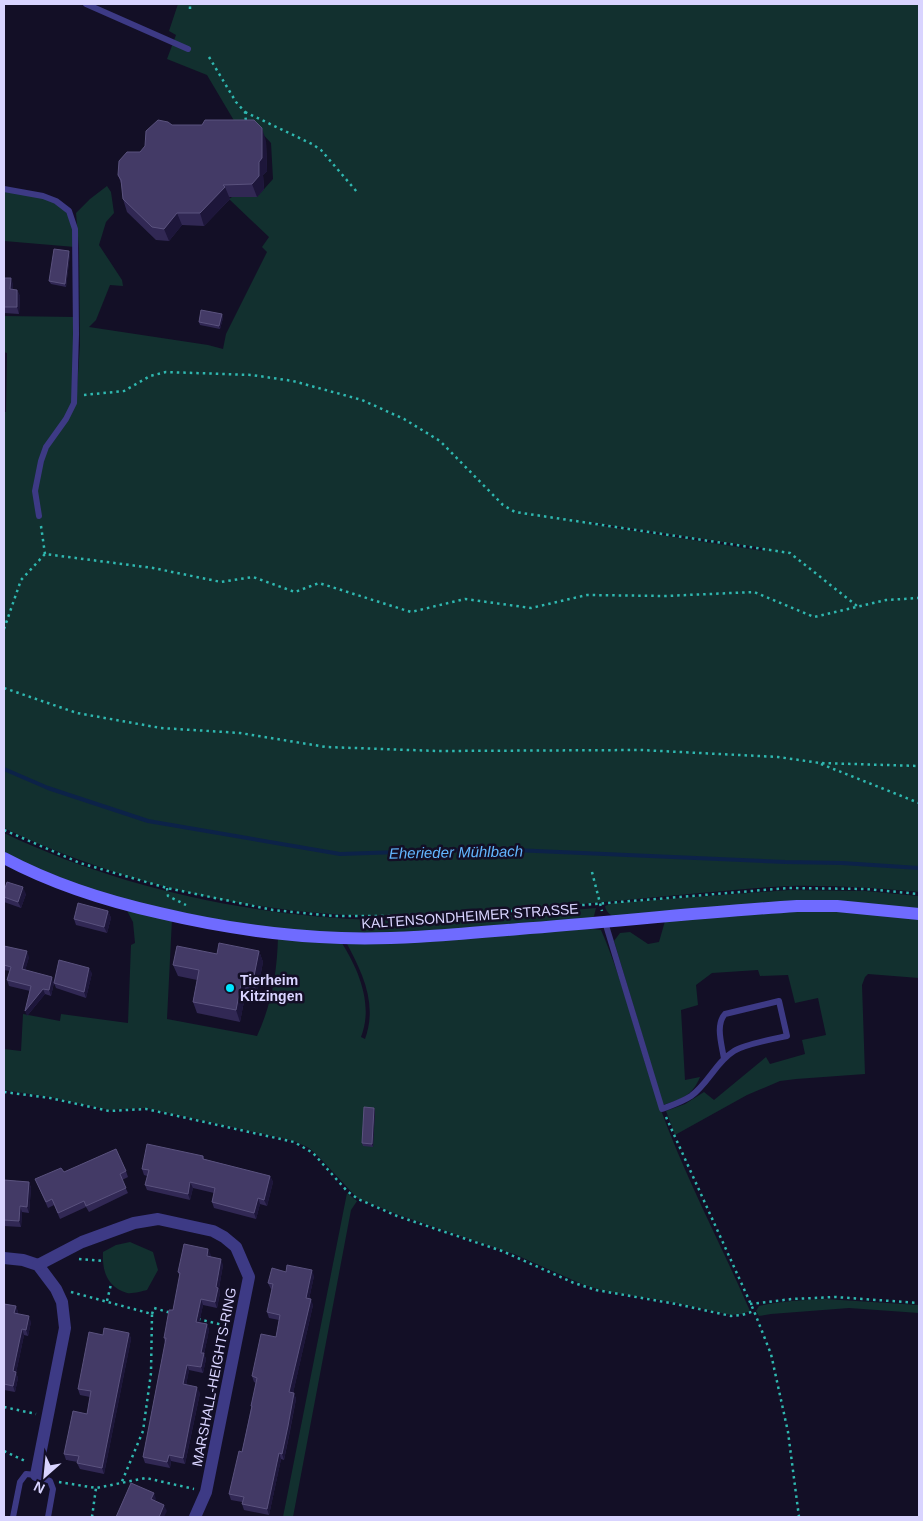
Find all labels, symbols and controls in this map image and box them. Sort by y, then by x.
water label: Eherieder Mühlbach [389,842,523,862]
street label: KALTENSONDHEIMER STRASSE [361,900,579,932]
place label: Tierheim Kitzingen [240,972,303,1004]
marker: Tierheim Kitzingen [224,982,236,994]
street label: MARSHALL-HEIGHTS-RING [189,1286,239,1468]
north arrow [20,1451,70,1501]
text: N [31,1478,47,1497]

